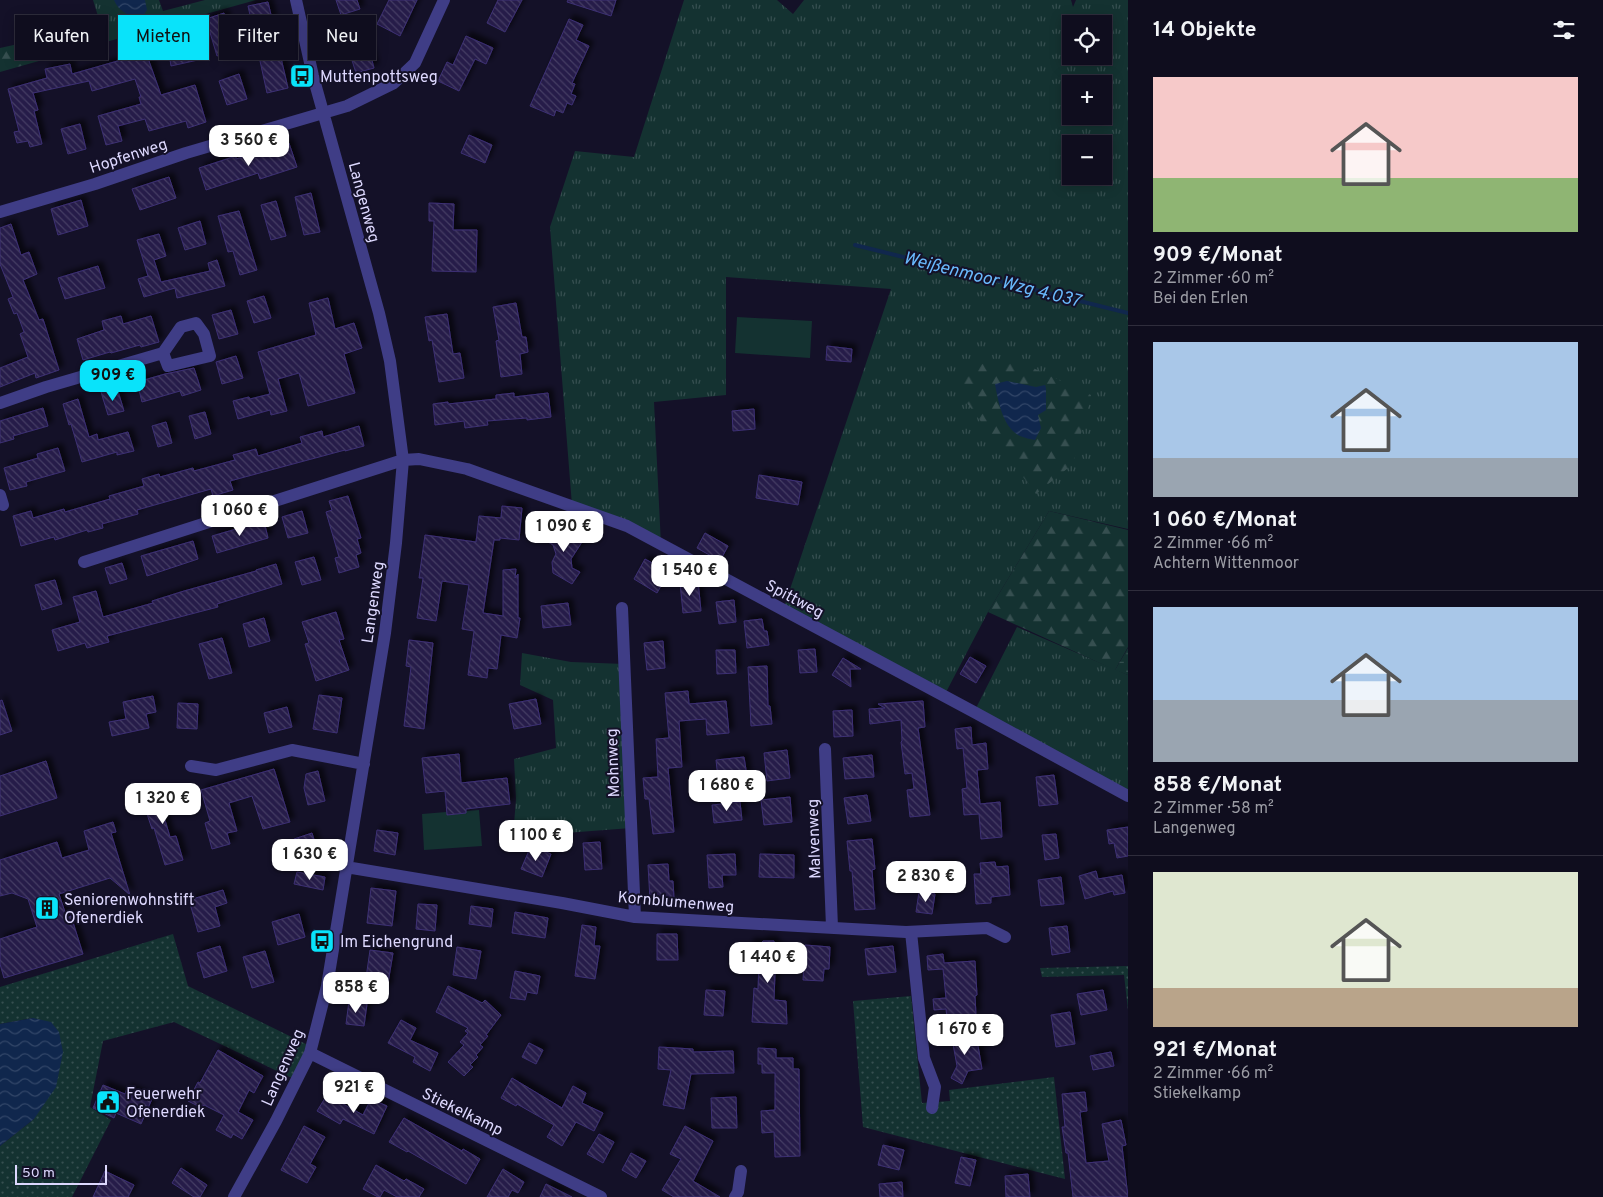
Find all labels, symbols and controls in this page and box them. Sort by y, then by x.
chip: Kaufen [15,15,108,60]
chip: Mieten [118,15,209,60]
chip: Filter [219,15,298,60]
chip: Neu [308,15,376,60]
map controls [1062,15,1112,185]
button: locate [1062,15,1112,65]
icon: filters [1550,16,1578,44]
text: 14 Objekte [1153,17,1257,44]
bus stop icon: Muttenpottsweg [289,63,315,89]
place label: Muttenpottsweg [320,68,438,88]
button: + [1062,75,1112,125]
icon: home [1321,109,1411,199]
pin: 3 560 € [203,124,295,167]
text: 3 560 € [220,131,278,151]
street label: Hopfenweg [87,135,170,179]
button: − [1062,135,1112,185]
street label: Langenweg [343,160,383,245]
text: 909 €/Monat [1153,242,1283,269]
water label: Weißenmoor Wzg 4.037 [901,247,1085,314]
text: 2 Zimmer · 60 m² [1153,269,1274,289]
text: Bei den Erlen [1153,289,1248,309]
pin: 909 € [78,360,148,402]
text: 909 € [91,366,135,386]
icon: home [1321,375,1411,465]
pin: 1 060 € [194,494,286,537]
text: 1 060 € [212,501,268,521]
text: 1 060 €/Monat [1153,507,1297,534]
pin: 1 090 € [518,510,610,553]
text: 1 090 € [536,517,592,537]
text: 2 Zimmer · 66 m² [1153,534,1273,554]
pin: 1 540 € [644,554,736,597]
text: Achtern Wittenmoor [1153,554,1299,574]
street label: Langenweg [358,560,390,645]
text: 1 540 € [662,561,718,581]
street label: Spittweg [761,576,827,623]
icon: home [1321,640,1411,730]
street label: Mohnweg [603,728,625,798]
pin: 1 680 € [681,770,773,812]
text: 858 €/Monat [1153,772,1282,799]
text: 1 680 € [700,776,754,796]
pin: 1 320 € [117,782,209,825]
text: 1 320 € [136,789,190,809]
street label: Malvenweg [804,799,826,879]
text: 2 Zimmer · 58 m² [1153,799,1274,819]
text: Langenweg [1153,819,1236,839]
pin: 1 100 € [490,820,582,862]
text: 1 100 € [510,826,562,846]
pin: 1 630 € [264,838,356,881]
text: 1 630 € [283,845,337,865]
pin: 2 830 € [880,860,972,903]
text: 2 830 € [897,867,955,887]
street label: Kornblumenweg [617,888,735,918]
place label: Seniorenwohnstift Ofenerdiek [64,891,195,929]
building icon: Seniorenwohnstift Ofenerdiek [34,895,60,921]
icon: home [1321,905,1411,995]
bus stop icon: Im Eichengrund [309,928,335,954]
place label: Im Eichengrund [340,933,453,953]
pin: 1 440 € [722,942,814,984]
text: 1 440 € [740,948,796,968]
pin: 858 € [321,972,391,1014]
text: 858 € [334,978,378,998]
pin: 1 670 € [919,1014,1011,1056]
text: 1 670 € [938,1020,992,1040]
street label: Langenweg [258,1026,310,1110]
text: 921 €/Monat [1153,1037,1277,1064]
text: 2 Zimmer · 66 m² [1153,1064,1273,1084]
pin: 921 € [319,1072,389,1114]
text: 921 € [334,1078,374,1098]
street label: Stiekelkamp [418,1084,506,1141]
text: Stiekelkamp [1153,1084,1241,1104]
place label: Feuerwehr Ofenerdiek [126,1085,205,1123]
public building icon: Feuerwehr Ofenerdiek [95,1089,121,1115]
scale bar [15,1162,108,1185]
text: 50 m [22,1165,55,1182]

